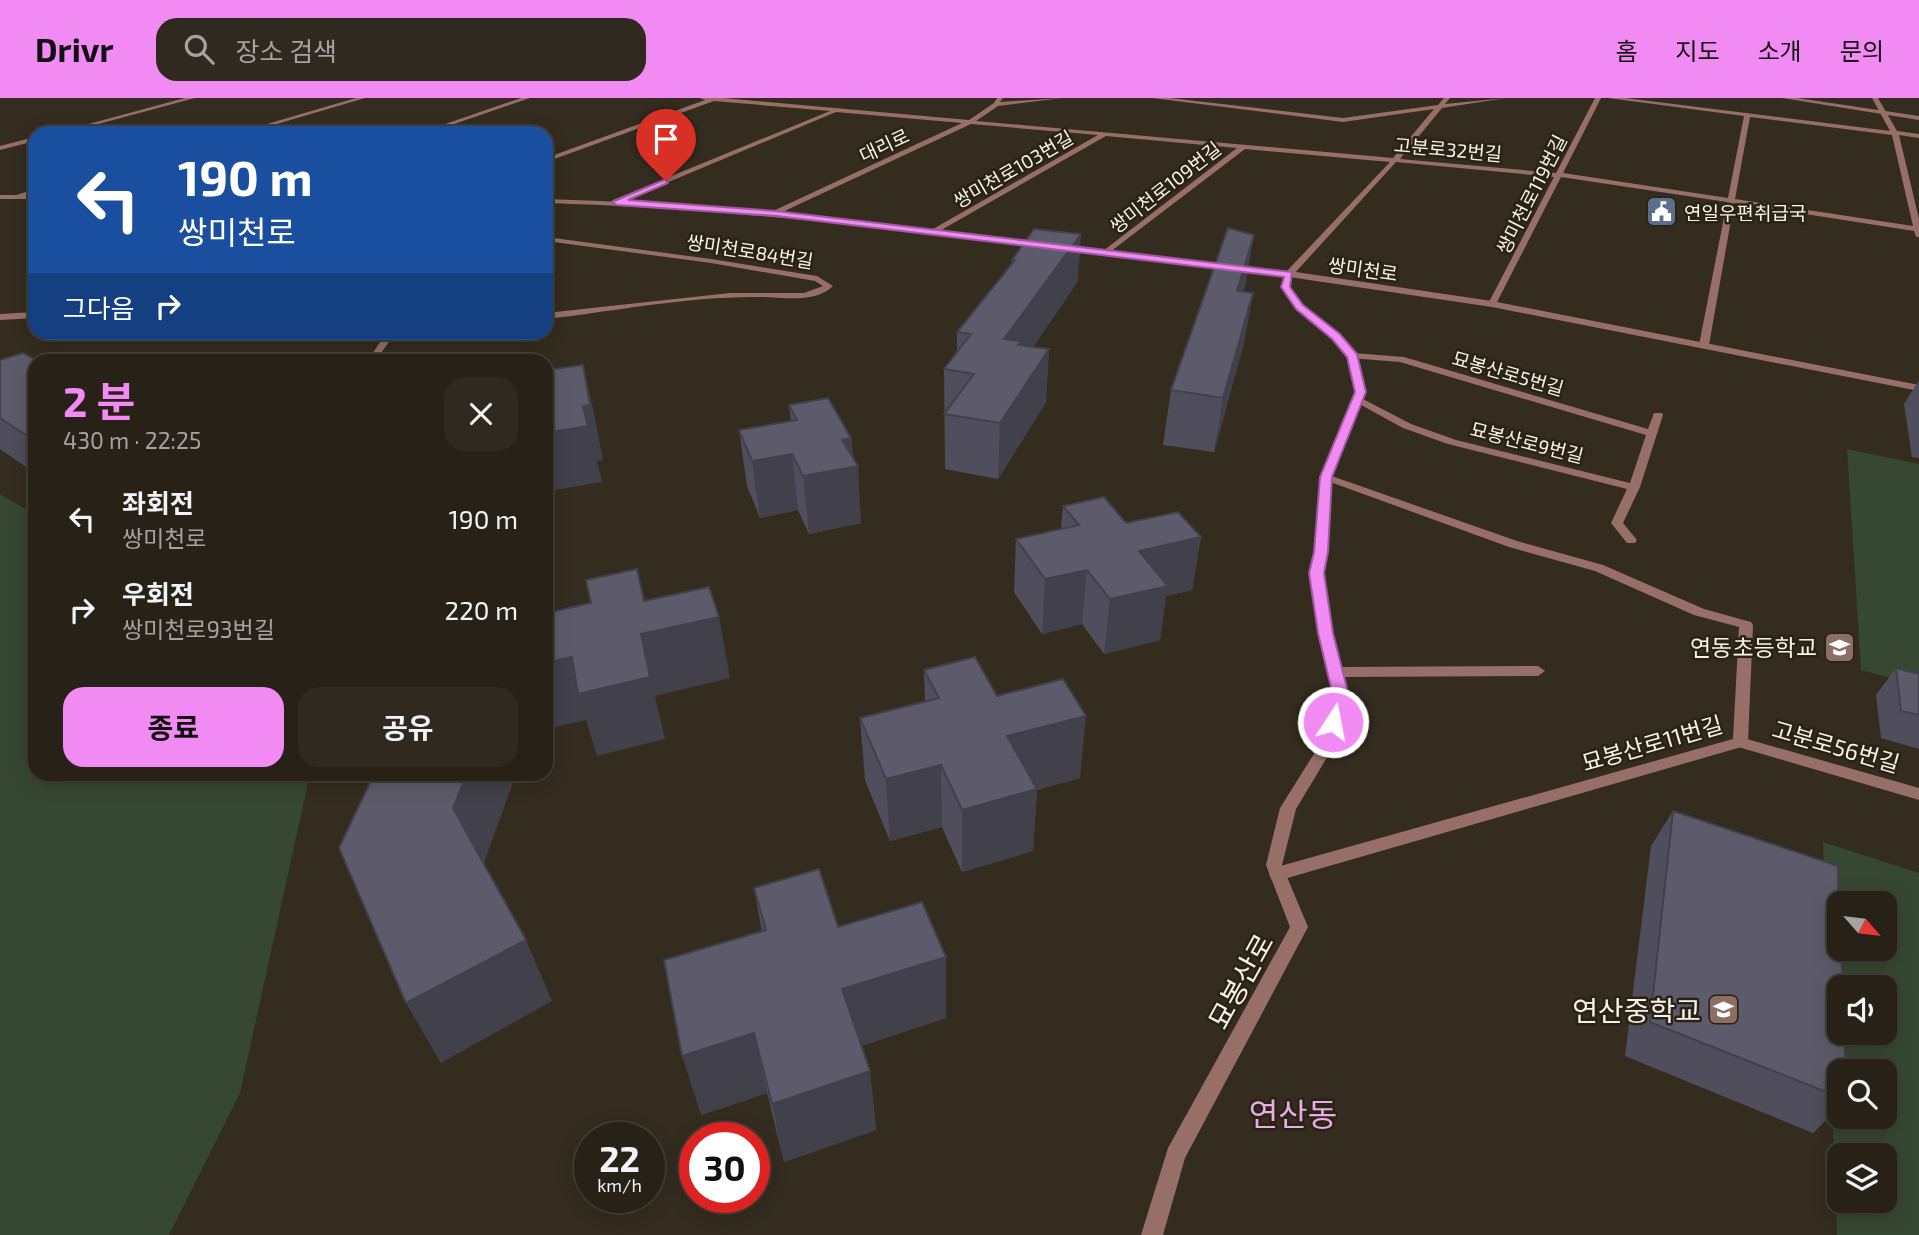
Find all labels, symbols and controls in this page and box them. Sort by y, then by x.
search box [156,18,646,81]
text: Drivr [35,29,114,69]
icon: search [180,30,218,68]
text: 장소 검색 [236,35,337,66]
text: 홈 [1615,36,1637,65]
text: 지도 [1675,36,1720,65]
text: 소개 [1758,36,1802,65]
text: 문의 [1840,36,1884,65]
pin [636,109,696,181]
icon: arrive [647,120,685,158]
street label: 대리로 [855,123,913,167]
street label: 쌍미천로103번길 [949,125,1077,213]
street label: 쌍미천로119번길 [1491,130,1571,258]
street label: 고분로32번길 [1393,133,1503,165]
street label: 쌍미천로109번길 [1105,136,1225,238]
text: 190 m [178,147,313,206]
icon: left [63,154,154,245]
public building icon: 연일우편취급국 [1644,195,1678,229]
place label: 연일우편취급국 [1684,201,1806,224]
text: 쌍미천로 [178,212,296,250]
street label: 쌍미천로84번길 [685,230,815,272]
street label: 쌍미천로 [1327,253,1399,285]
icon: right [149,287,187,325]
text: 그다음 [63,292,135,323]
street label: 묘봉산로5번길 [1450,346,1566,400]
text: 2 분 [63,375,135,425]
button: close [444,377,518,451]
street label: 묘봉산로9번길 [1468,417,1586,467]
text: 430 m · 22:25 [63,426,201,454]
text: 좌회전 [122,487,194,518]
icon: left [63,500,101,538]
text: 190 m [449,503,518,534]
text: 쌍미천로 [122,524,207,552]
text: 우회전 [122,578,194,609]
icon: right [63,591,101,629]
text: 220 m [445,594,518,625]
text: 쌍미천로93번길 [122,615,275,643]
school or university icon: 연동초등학교 [1823,630,1857,664]
place label: 연동초등학교 [1690,633,1817,661]
position arrow [1296,685,1370,759]
button: 종료 [63,687,284,767]
button: 공유 [298,687,518,767]
street label: 묘봉산로11번길 [1578,710,1726,776]
street label: 고분로56번길 [1769,714,1903,778]
north arrow [1827,891,1897,961]
map controls [1827,891,1897,1213]
street label: 묘봉산로 [1200,928,1280,1034]
button: sound [1827,975,1897,1045]
place label: 연산중학교 [1572,993,1701,1027]
school or university icon: 연산중학교 [1707,993,1741,1027]
button: search [1827,1059,1897,1129]
district label: 연산동 [1249,1094,1337,1132]
speed limit sign: 30 [679,1122,770,1213]
text: 22 [599,1137,640,1179]
button: layers [1827,1143,1897,1213]
text: km/h [597,1174,642,1196]

